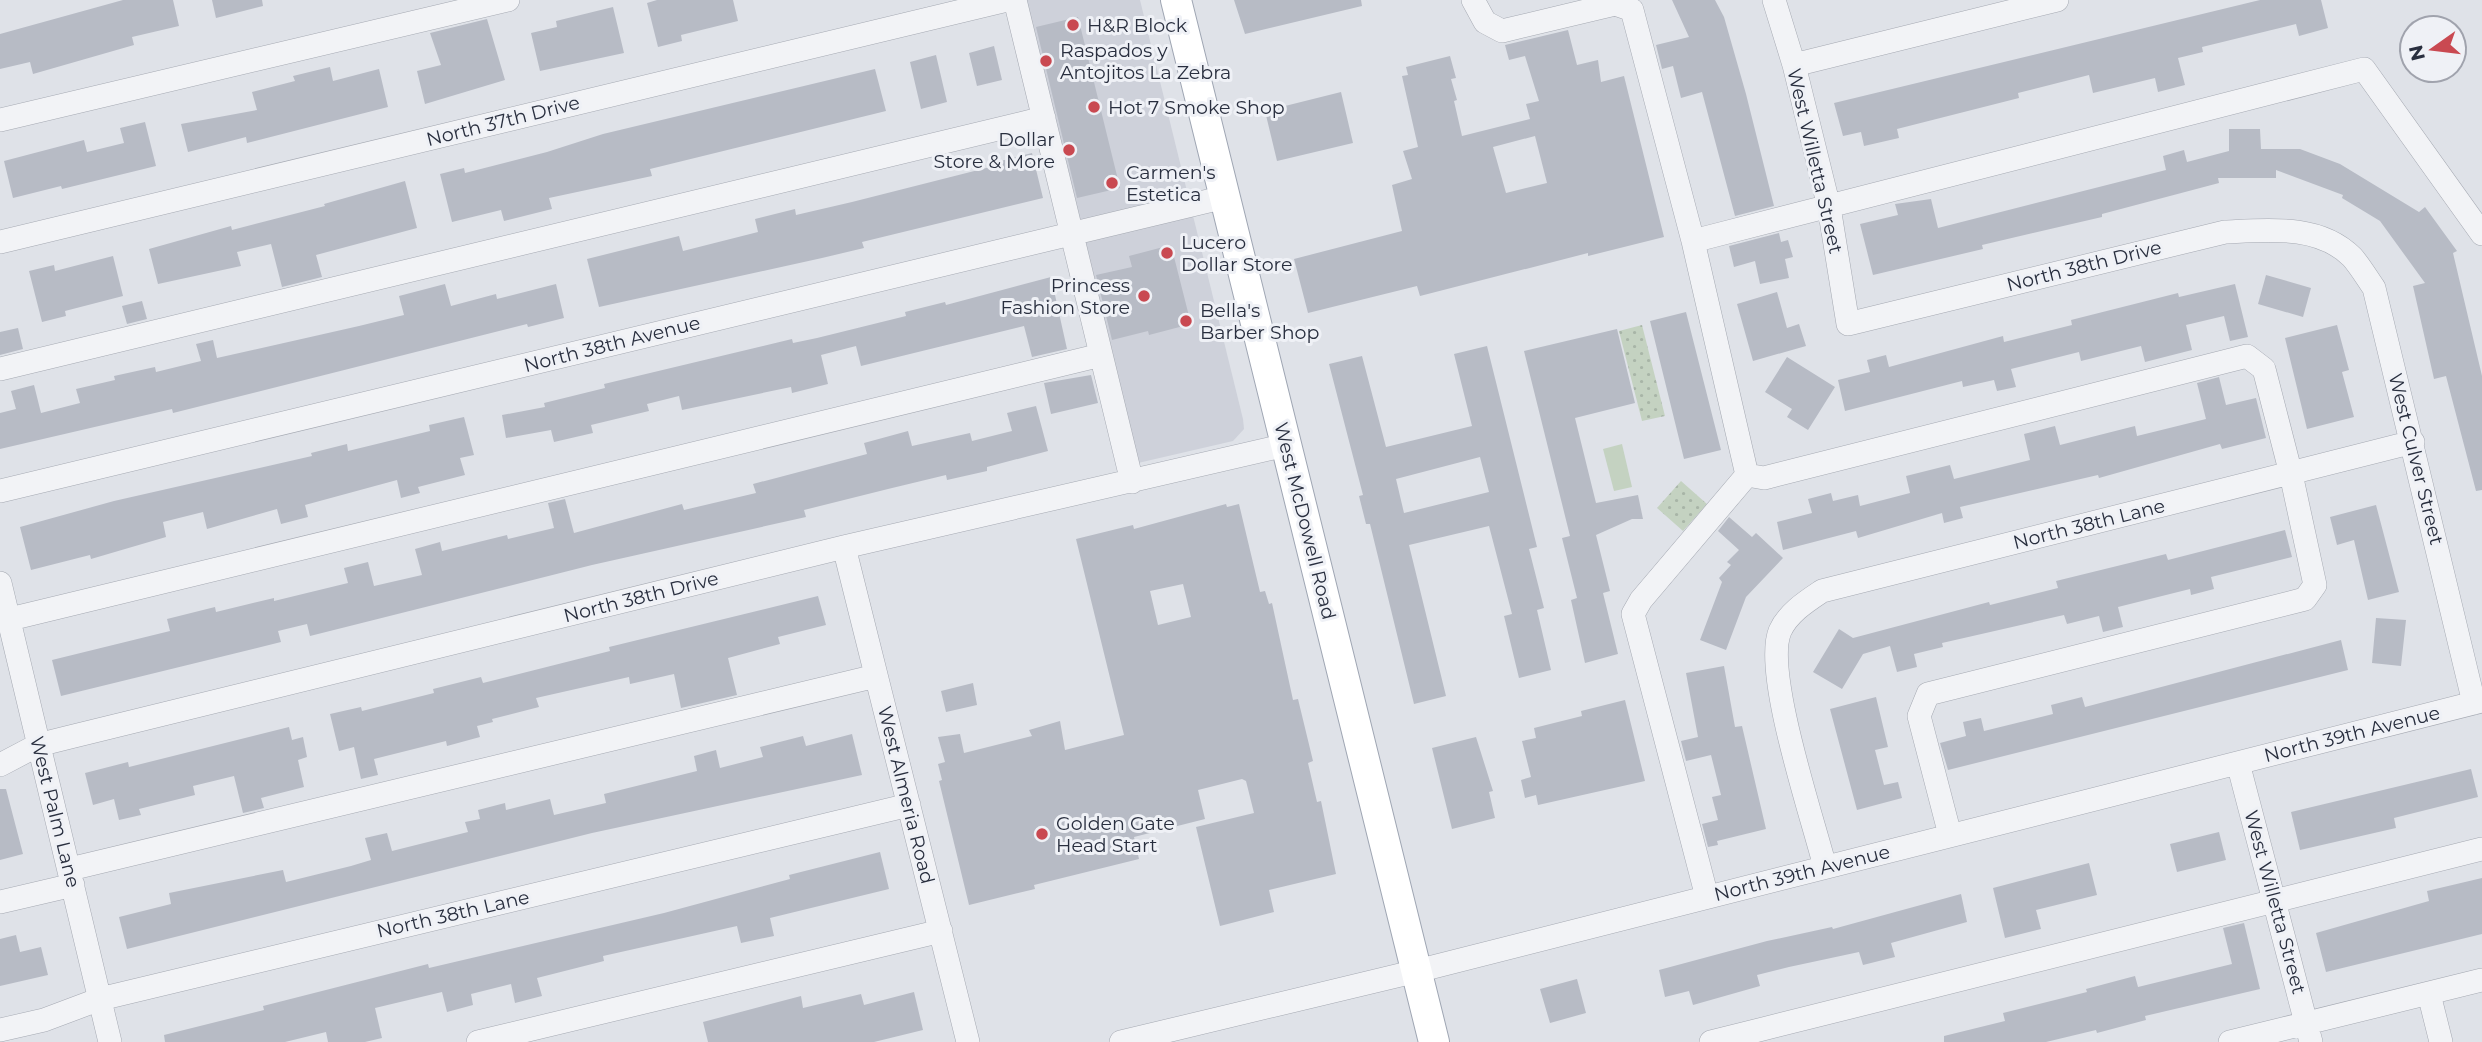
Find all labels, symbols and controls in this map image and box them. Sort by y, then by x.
place label: H&R Block [1087,14,1188,37]
north arrow [2398,14,2468,84]
marker: H&R Block [1065,17,1081,33]
place label: Raspados y Antojitos La Zebra [1060,39,1231,84]
text: N [2404,43,2430,63]
marker: Raspados y Antojitos La Zebra [1038,53,1054,69]
street label: West Willetta Street [1782,66,1848,256]
street label: North 37th Drive [424,91,582,151]
place label: Hot 7 Smoke Shop [1108,96,1285,119]
marker: Hot 7 Smoke Shop [1086,99,1102,115]
place label: Dollar Store & More [934,128,1055,173]
marker: Dollar Store & More [1061,142,1077,158]
place label: Carmen's Estetica [1126,161,1216,206]
marker: Carmen's Estetica [1104,175,1120,191]
place label: Lucero Dollar Store [1181,231,1292,276]
street label: North 38th Drive [2004,236,2164,296]
marker: Lucero Dollar Store [1159,245,1175,261]
place label: Princess Fashion Store [1000,274,1130,319]
marker: Princess Fashion Store [1136,288,1152,304]
place label: Bella's Barber Shop [1200,299,1319,344]
street label: North 38th Avenue [521,311,703,377]
marker: Bella's Barber Shop [1178,313,1194,329]
street label: West Culver Street [2384,371,2449,547]
street label: West McDowell Road [1269,420,1341,622]
street label: North 38th Lane [2011,494,2167,554]
street label: North 38th Drive [561,567,721,627]
street label: North 39th Avenue [2262,701,2442,767]
street label: West Almeria Road [873,704,939,886]
street label: West Palm Lane [25,734,85,890]
street label: West Willetta Street [2239,807,2311,997]
place label: Golden Gate Head Start [1056,812,1175,857]
marker: Golden Gate Head Start [1034,826,1050,842]
street label: North 39th Avenue [1712,840,1892,906]
street label: North 38th Lane [374,885,532,943]

